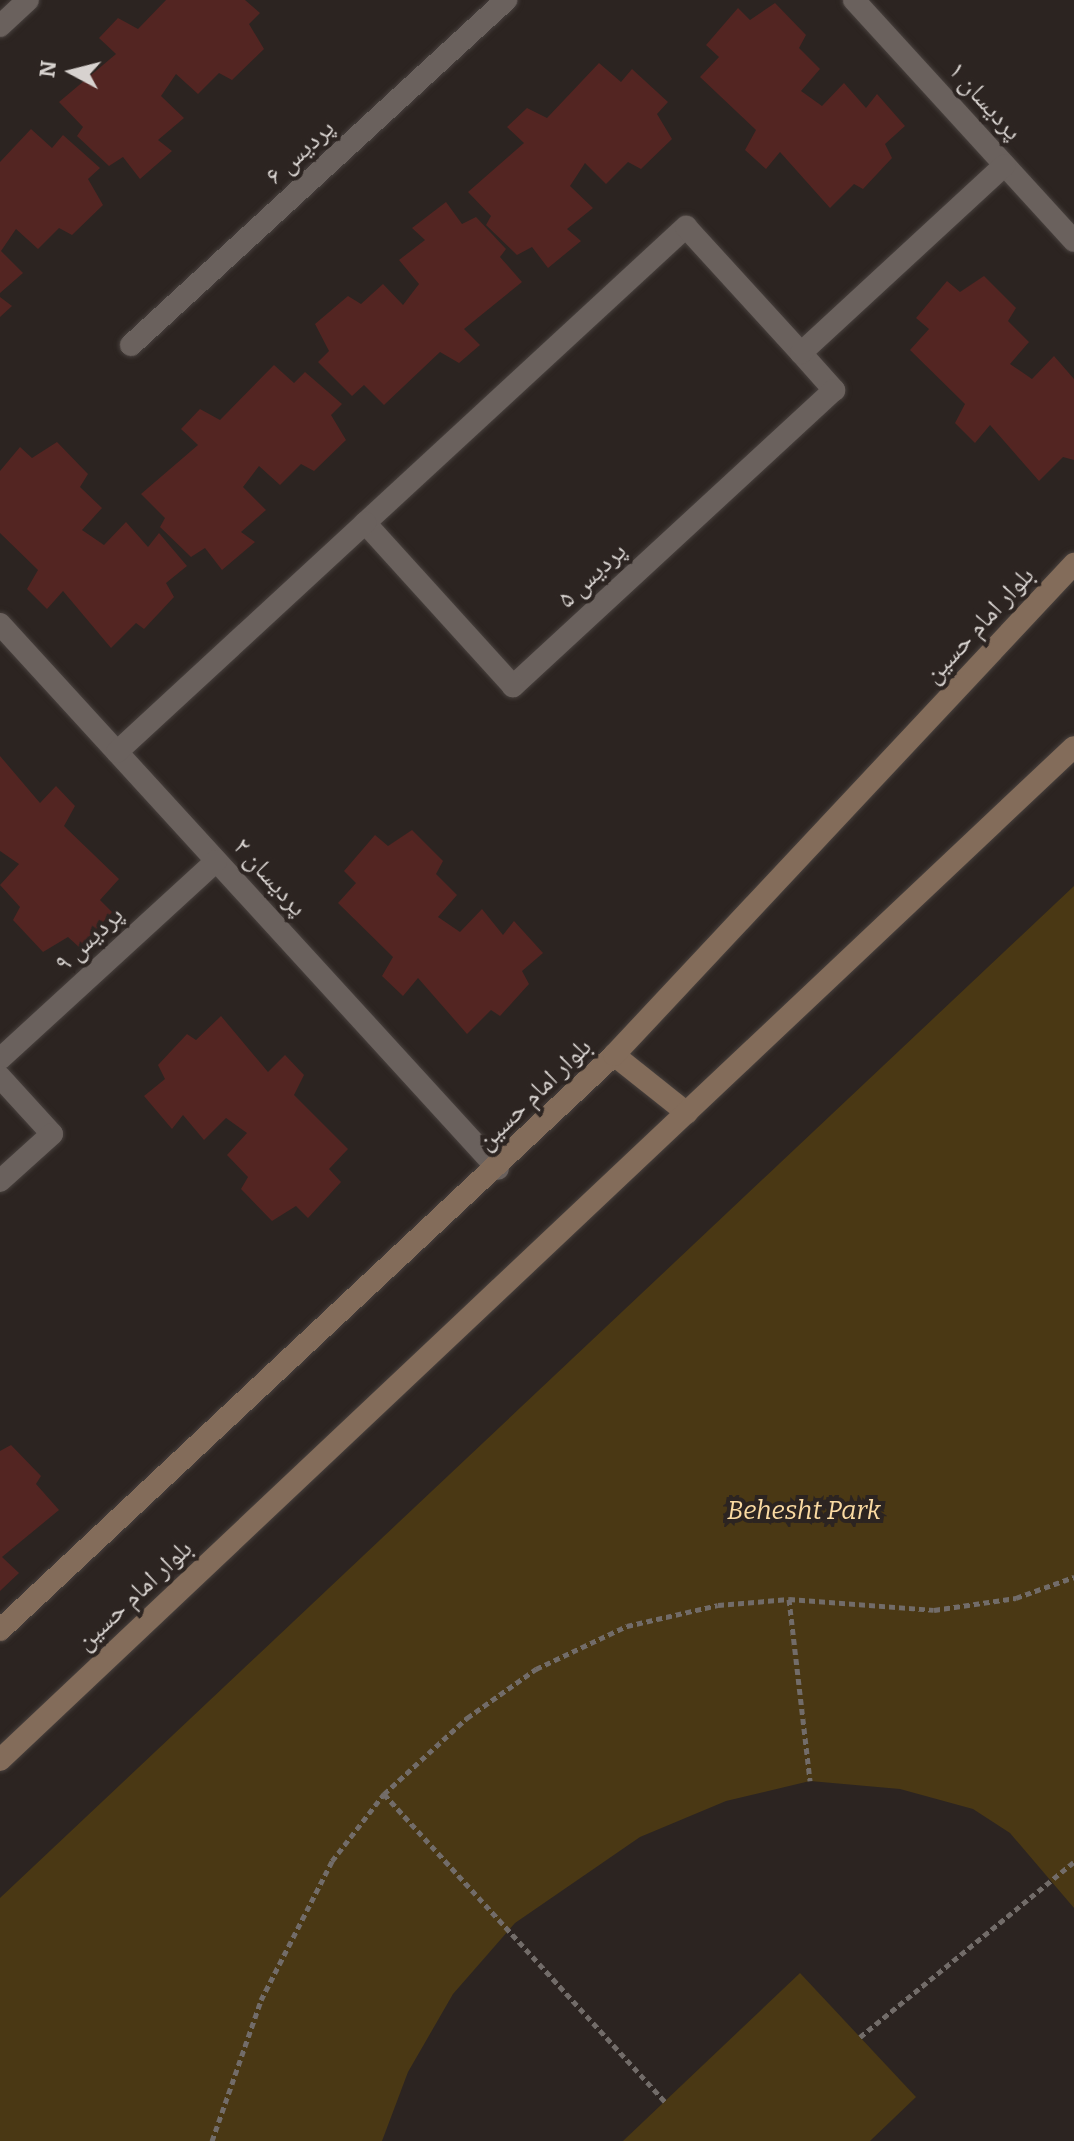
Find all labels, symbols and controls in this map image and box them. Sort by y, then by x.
north arrow [32,32,112,112]
street label: پردیسان ۱ [942,55,1028,147]
text: N [33,59,62,79]
street label: پردیس ۶ [259,112,341,192]
street label: پردیس ۵ [551,535,633,615]
street label: بلوار امام حسین [917,560,1041,690]
street label: پردیسان ۲ [227,831,313,923]
street label: پردیس ۹ [48,899,130,979]
street label: بلوار امام حسین [470,1031,598,1157]
park label: Behesht Park [727,1495,881,1527]
street label: بلوار امام حسین [69,1533,199,1657]

